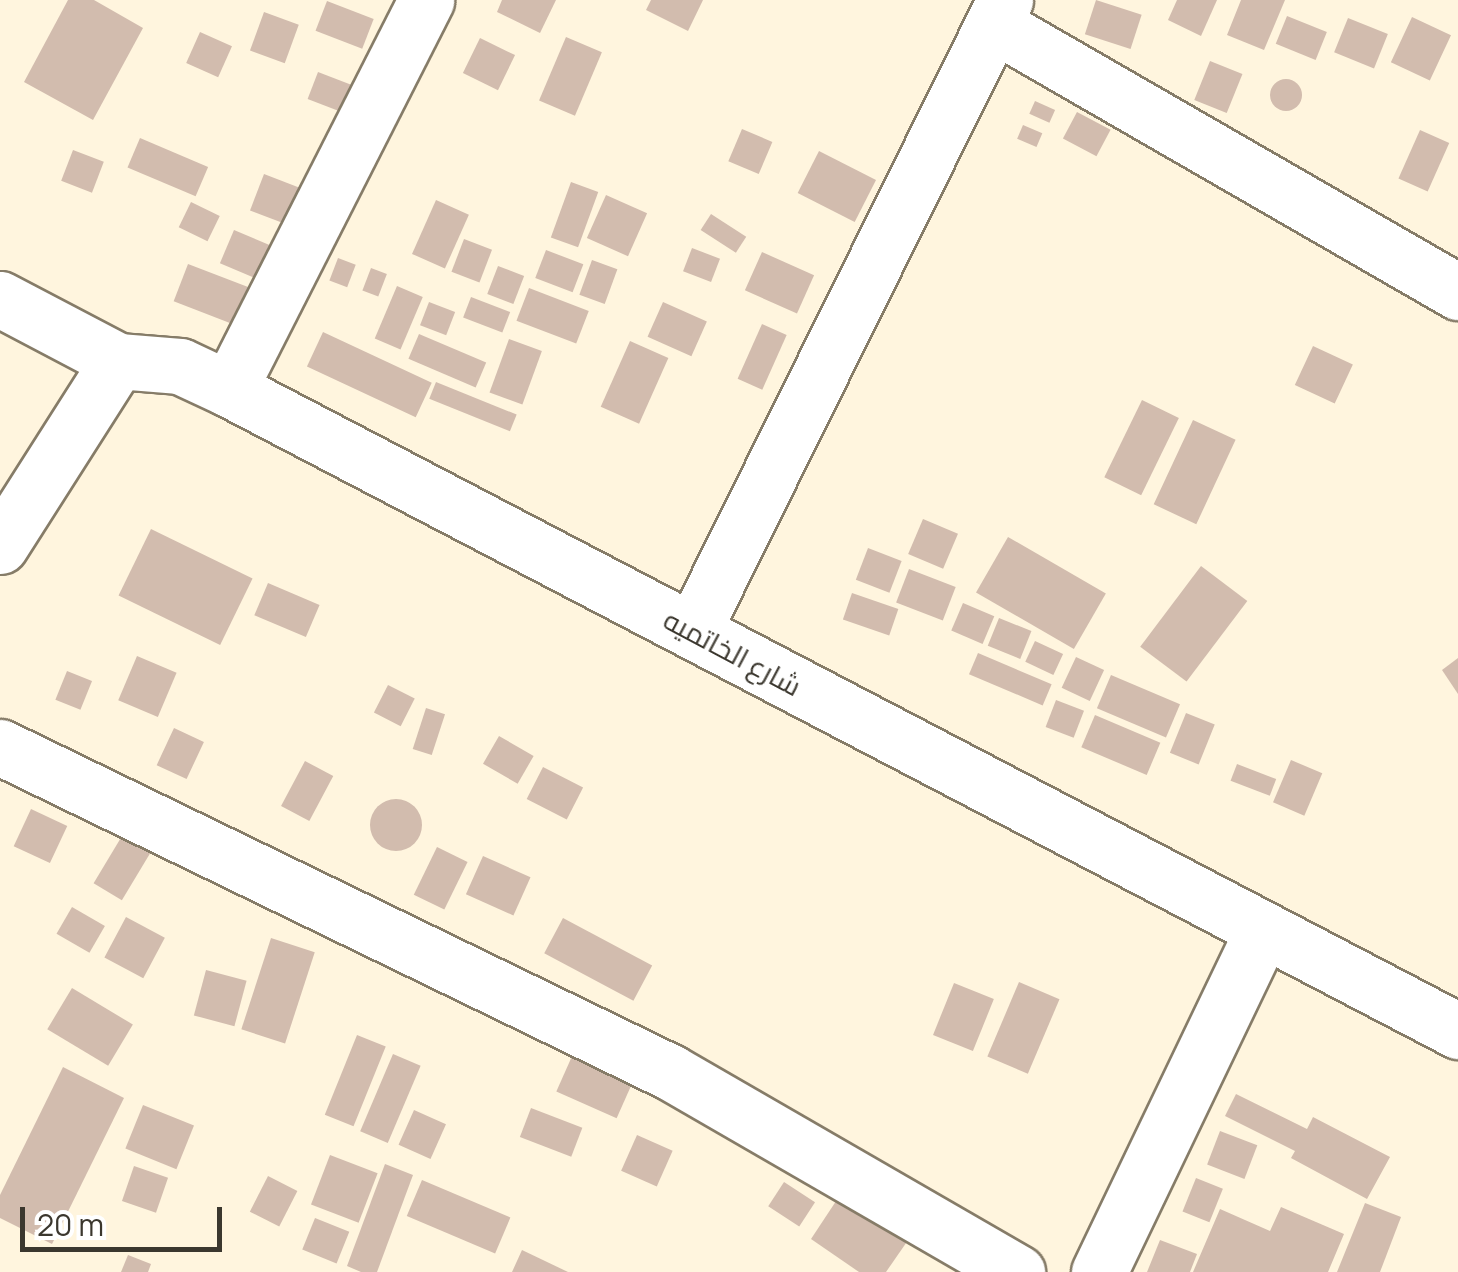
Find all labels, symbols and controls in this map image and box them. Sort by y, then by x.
street label: شارع الخاتميه [658,602,808,702]
scale bar [25,1187,228,1249]
text: 20 m [37,1204,104,1245]

